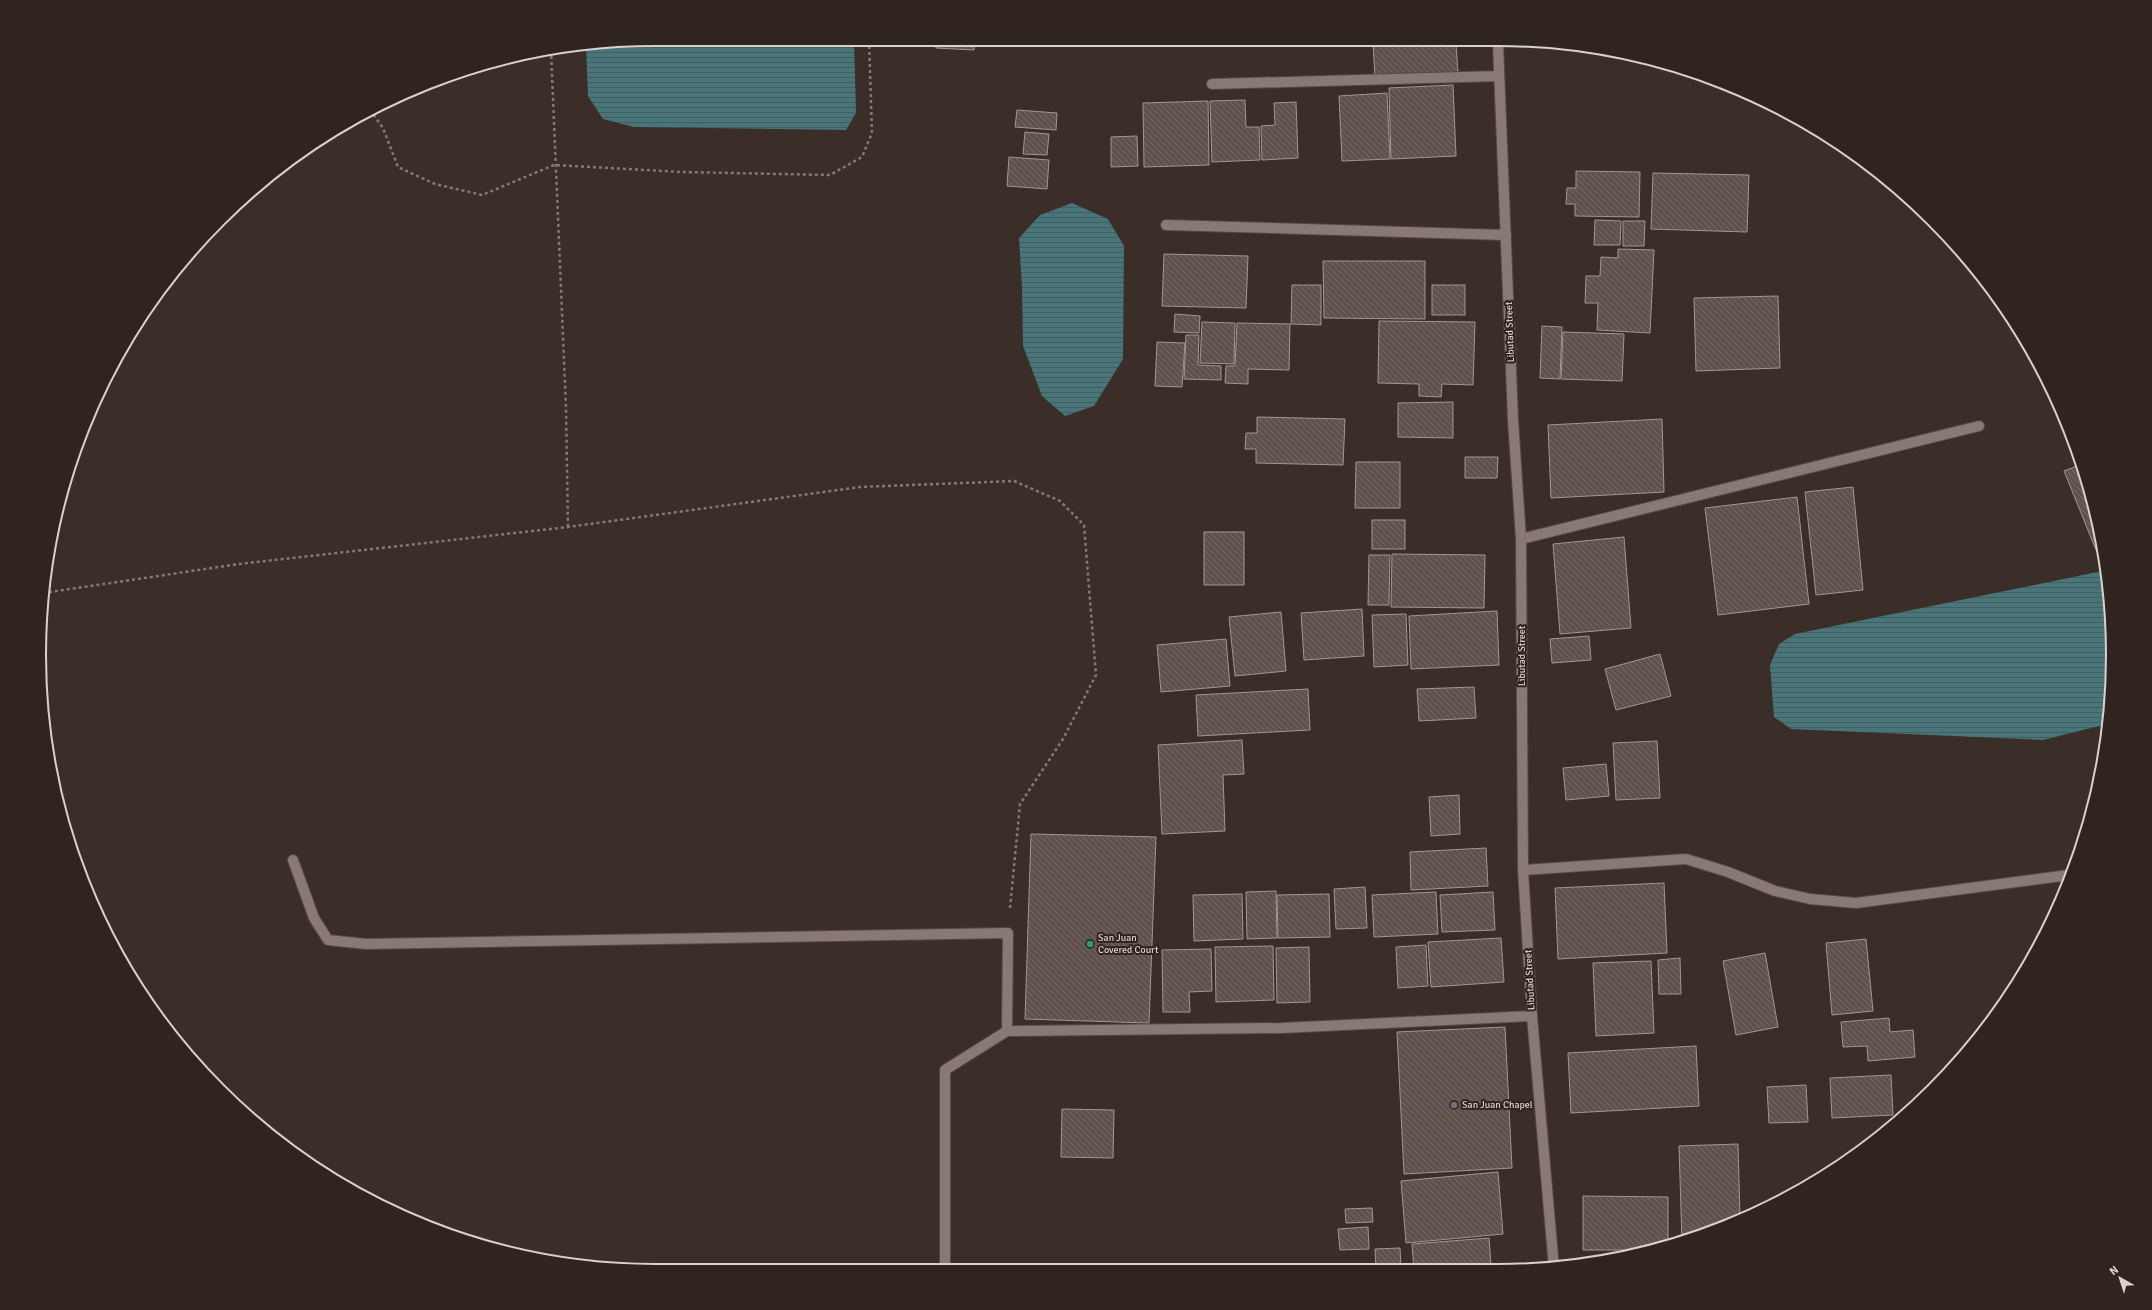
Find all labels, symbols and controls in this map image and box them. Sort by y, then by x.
street label: Libutad Street [1503,301,1517,362]
street label: Libutad Street [1516,625,1528,686]
place label: San Juan Covered Court [1098,932,1159,956]
marker: San Juan Covered Court [1085,939,1095,949]
street label: Libutad Street [1522,949,1538,1011]
place label: San Juan Chapel [1462,1099,1533,1111]
marker: San Juan Chapel [1449,1100,1459,1110]
north arrow [2100,1258,2140,1298]
text: N [2107,1263,2121,1278]

